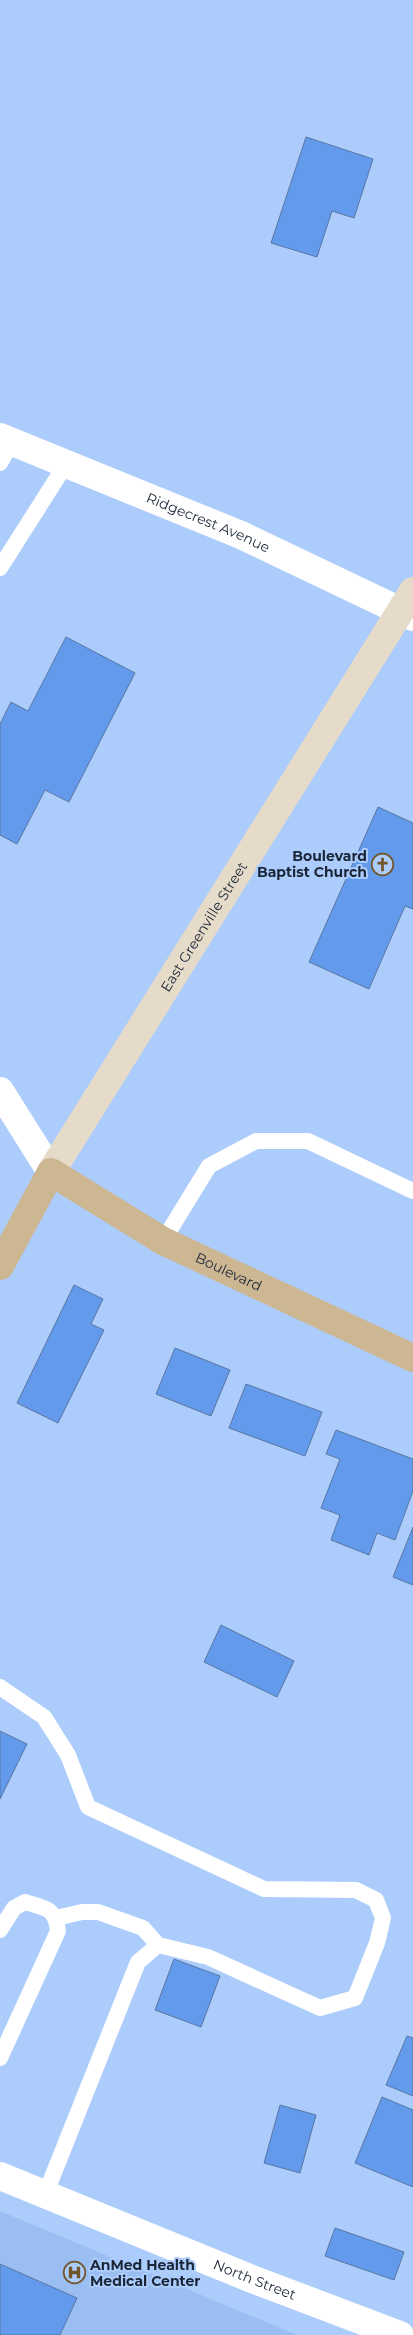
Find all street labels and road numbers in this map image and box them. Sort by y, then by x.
street label: Ridgecrest Avenue [144,488,273,556]
street label: East Greenville Street [157,858,251,995]
street label: Boulevard [193,1248,265,1295]
street label: North Street [211,2255,299,2304]

